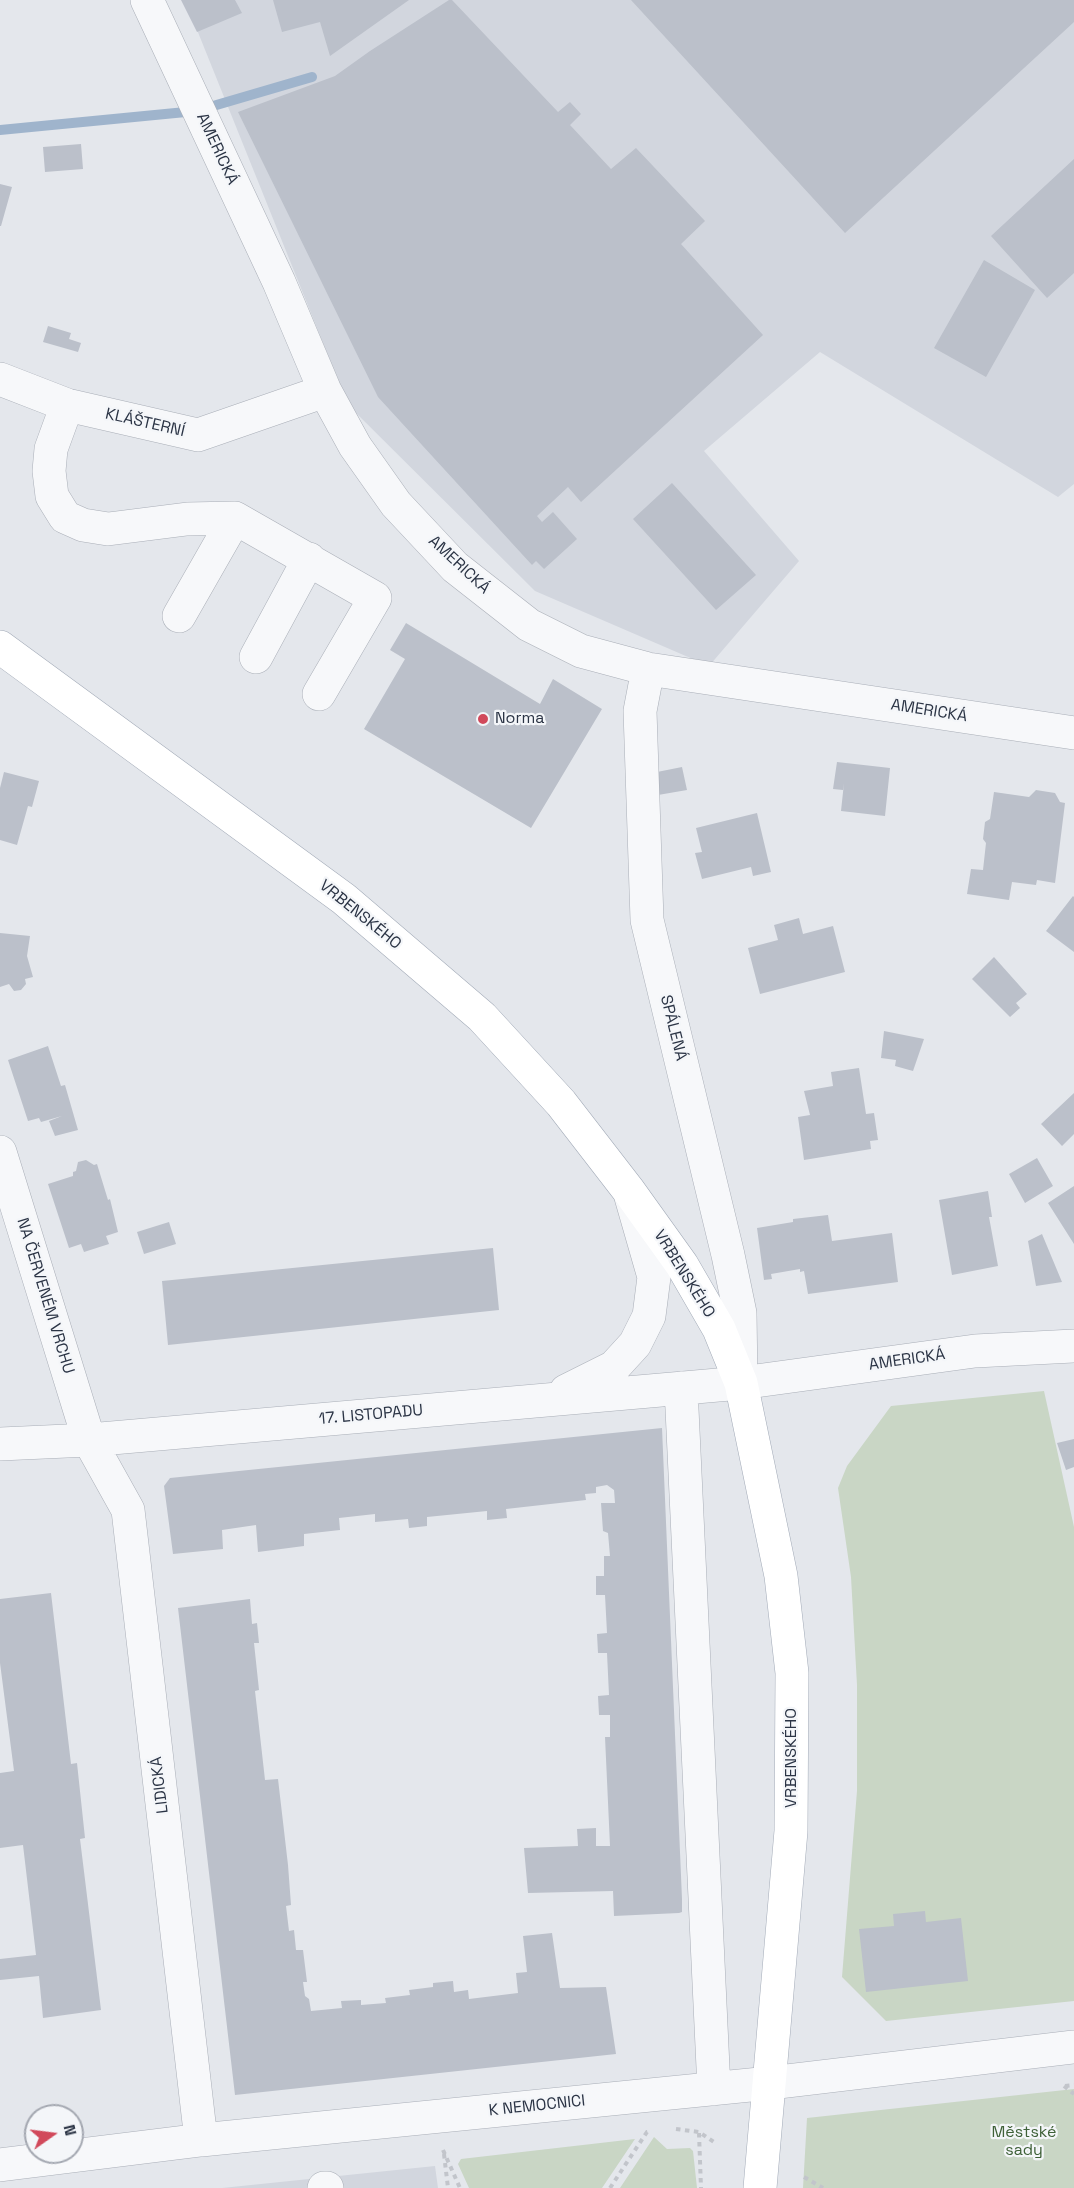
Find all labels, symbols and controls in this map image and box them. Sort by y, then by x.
street label: AMERICKÁ [192,110,242,188]
street label: KLÁŠTERNÍ [103,405,187,441]
street label: AMERICKÁ [424,532,494,598]
street label: AMERICKÁ [889,695,969,727]
place label: Norma [495,709,545,729]
marker: Norma [476,712,490,726]
street label: VRBENSKÉHO [315,876,405,954]
street label: SPÁLENÁ [656,993,690,1063]
street label: NA ČERVENÉM VRCHU [12,1216,78,1376]
street label: VRBENSKÉHO [649,1227,719,1321]
street label: AMERICKÁ [868,1345,946,1375]
street label: 17. LISTOPADU [318,1401,424,1429]
street label: VRBENSKÉHO [782,1708,802,1808]
street label: LIDICKÁ [147,1755,173,1815]
street label: K NEMOCNICI [488,2091,586,2121]
north arrow [24,2104,84,2164]
text: N [59,2122,81,2138]
park label: Městské sady [991,2123,1057,2161]

